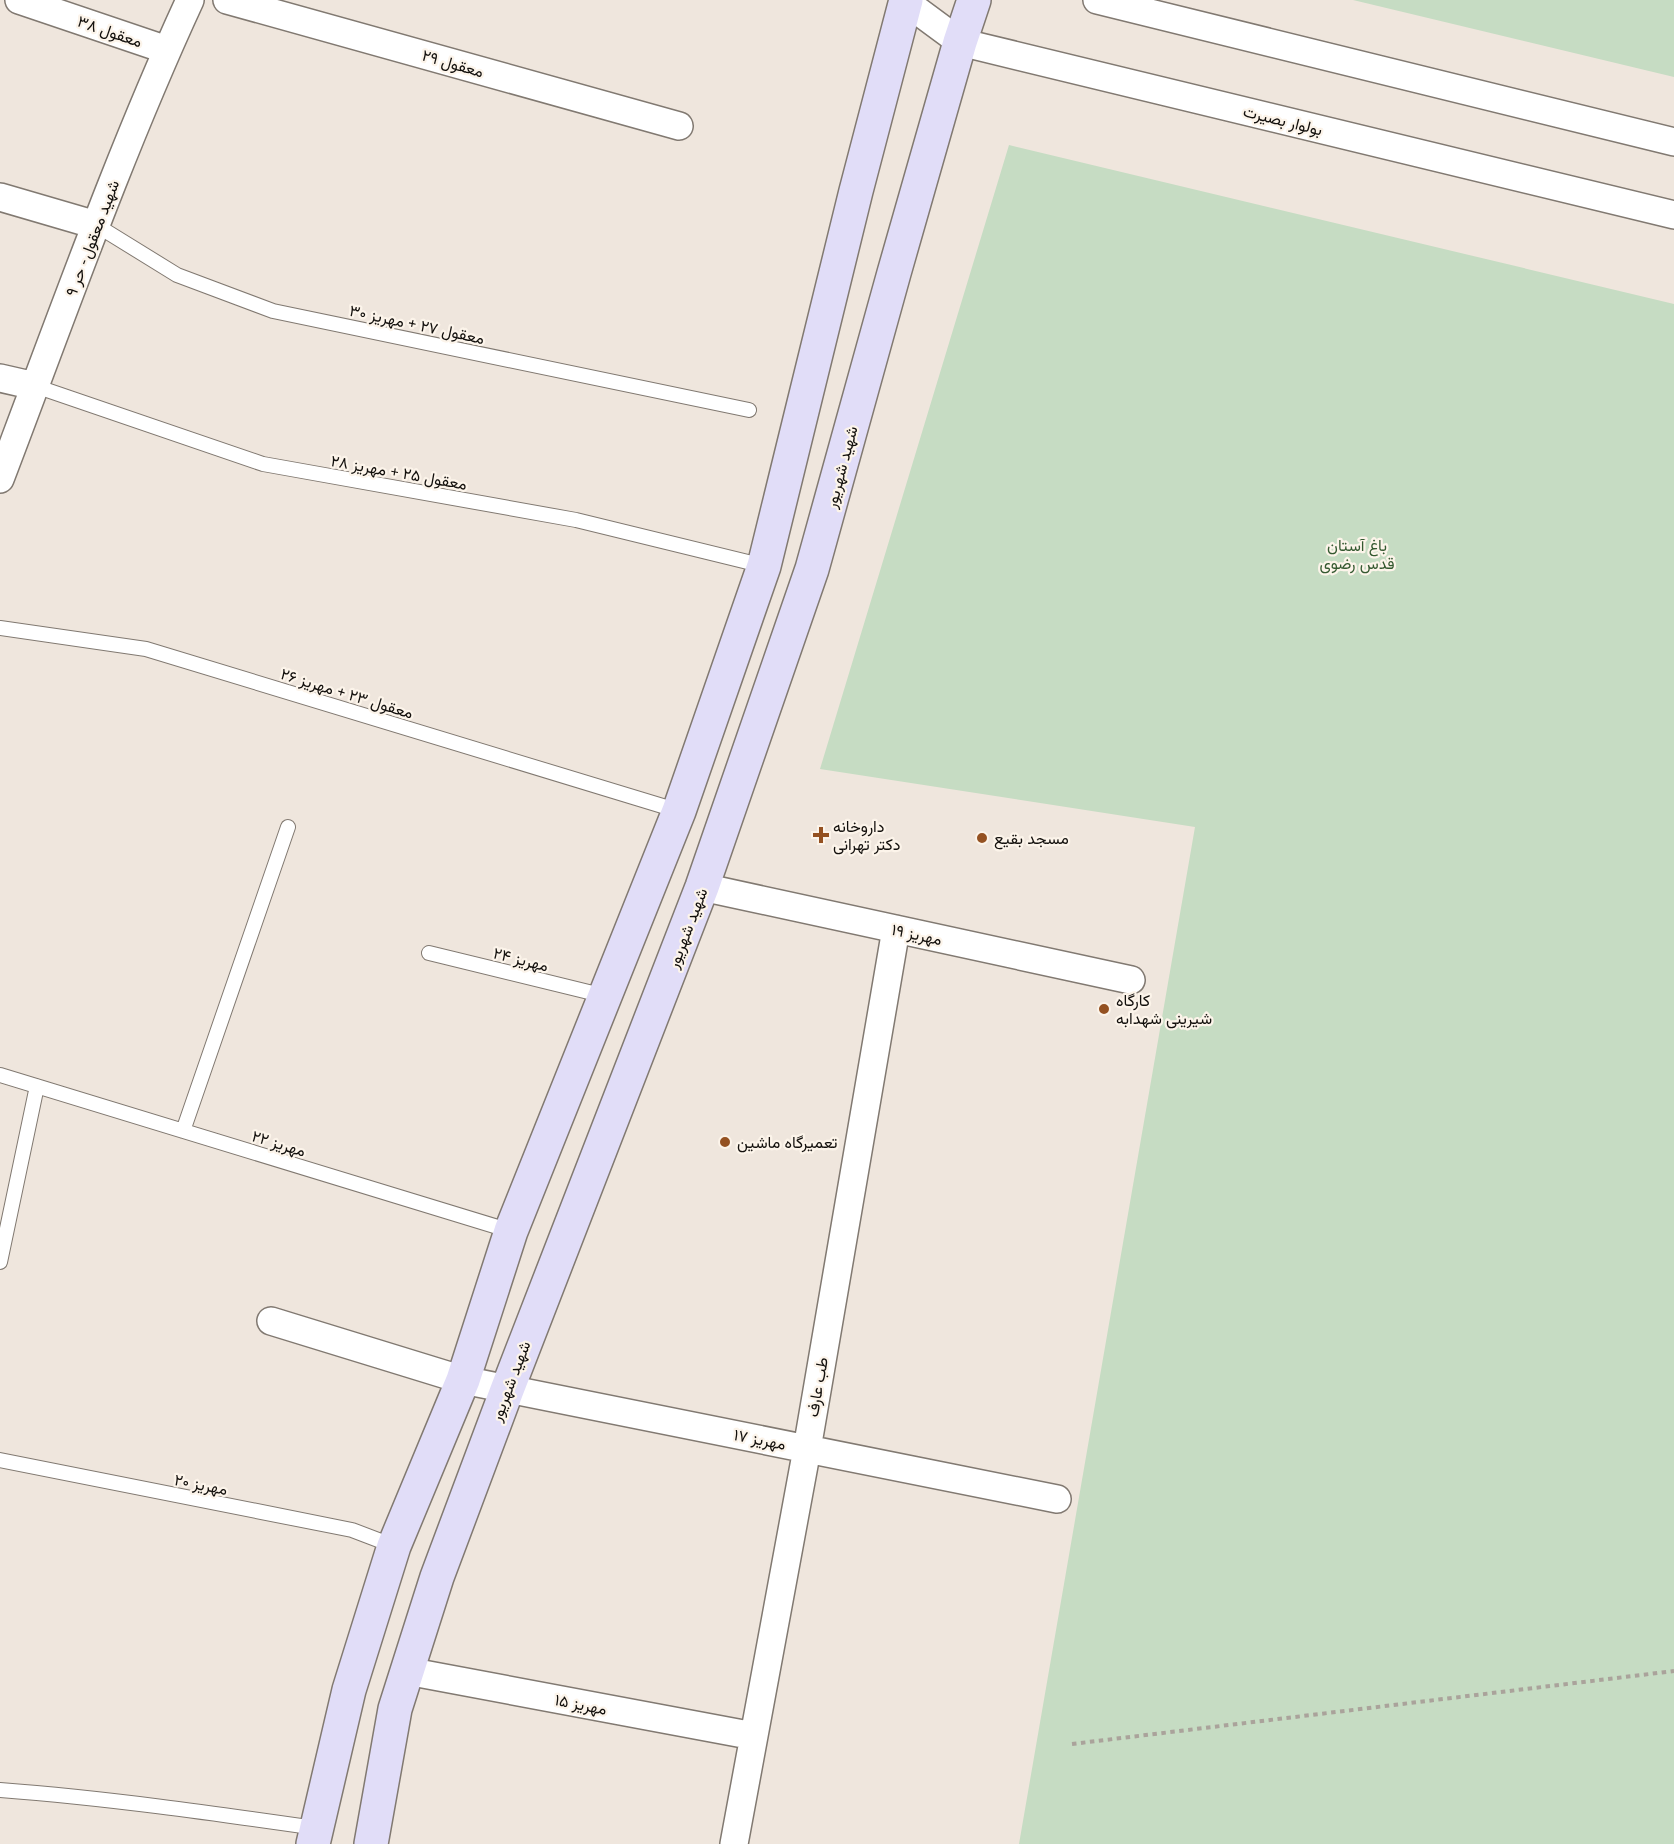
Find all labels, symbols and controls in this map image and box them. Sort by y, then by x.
street label: معقول ۳۸ [75,11,145,52]
street label: معقول ۲۹ [420,45,486,82]
street label: بولوار بصیرت [1241,101,1325,140]
street label: شهید معقول - حر ۹ [61,177,124,299]
street label: معقول ۲۷ + مهریز ۳۰ [347,300,486,349]
street label: شهید شهریور [820,424,863,512]
street label: معقول ۲۵ + مهریز ۲۸ [329,450,469,495]
park label: باغ آستان قدس رضوی [1319,535,1395,574]
street label: معقول ۲۳ + مهریز ۲۶ [278,663,416,724]
place label: داروخانه دکتر تهرانی [833,816,900,855]
marker: داروخانه دکتر تهرانی [814,828,828,842]
place label: مسجد بقیع [994,828,1069,850]
marker: مسجد بقیع [975,831,989,845]
street label: شهید شهریور [662,885,712,972]
street label: مهریز ۱۹ [890,919,944,950]
street label: مهریز ۲۴ [491,943,551,976]
place label: کارگاه شیرینی شهدابه [1116,990,1212,1029]
marker: کارگاه شیرینی شهدابه [1097,1002,1111,1016]
street label: مهریز ۲۲ [249,1125,308,1162]
place label: تعمیرگاه ماشین [737,1132,838,1153]
marker: تعمیرگاه ماشین [718,1135,732,1149]
street label: شهید شهریور [485,1338,535,1425]
street label: طب عارف [802,1356,833,1419]
street label: مهریز ۱۷ [732,1424,788,1455]
street label: مهریز ۲۰ [172,1469,229,1500]
street label: مهریز ۱۵ [553,1689,609,1720]

